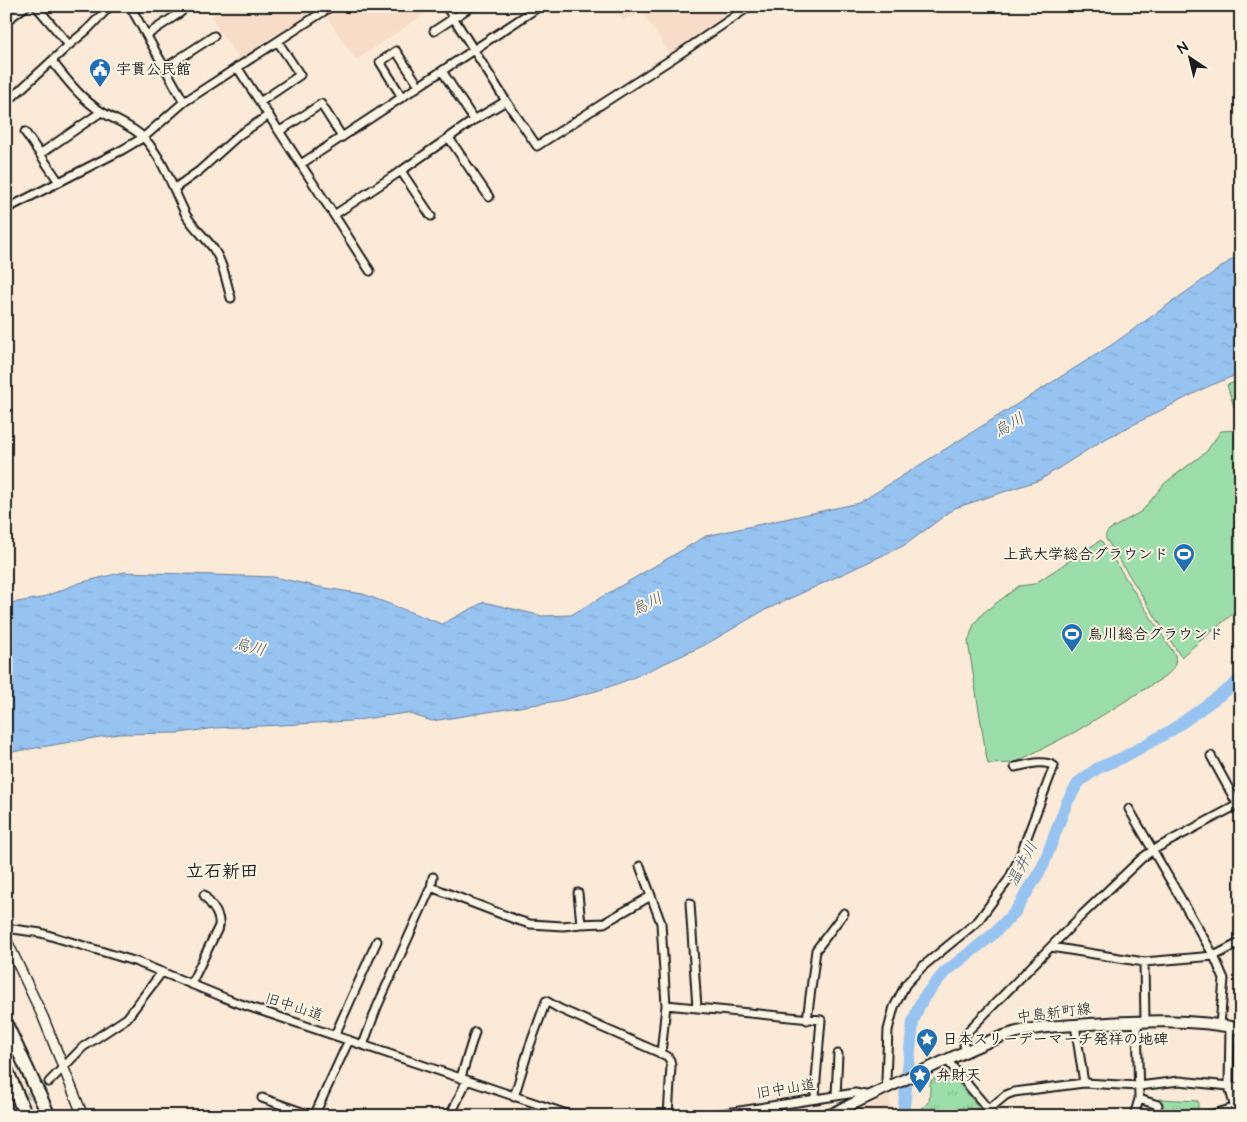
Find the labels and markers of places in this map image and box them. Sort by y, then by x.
public building icon: 宇貫公民館 [88,57,112,88]
place label: 宇貫公民館 [116,59,191,80]
sports icon: 上武大学総合グラウンド [1172,542,1196,573]
place label: 上武大学総合グラウンド [1003,544,1168,565]
sports icon: 烏川総合グラウンド [1060,622,1084,653]
place label: 烏川総合グラウンド [1088,624,1223,645]
place icon: 日本スリーデーマーチ発祥の地碑 [915,1027,939,1058]
place label: 日本スリーデーマーチ発祥の地碑 [943,1029,1168,1050]
place icon: 弁財天 [908,1063,932,1094]
place label: 弁財天 [936,1065,981,1086]

